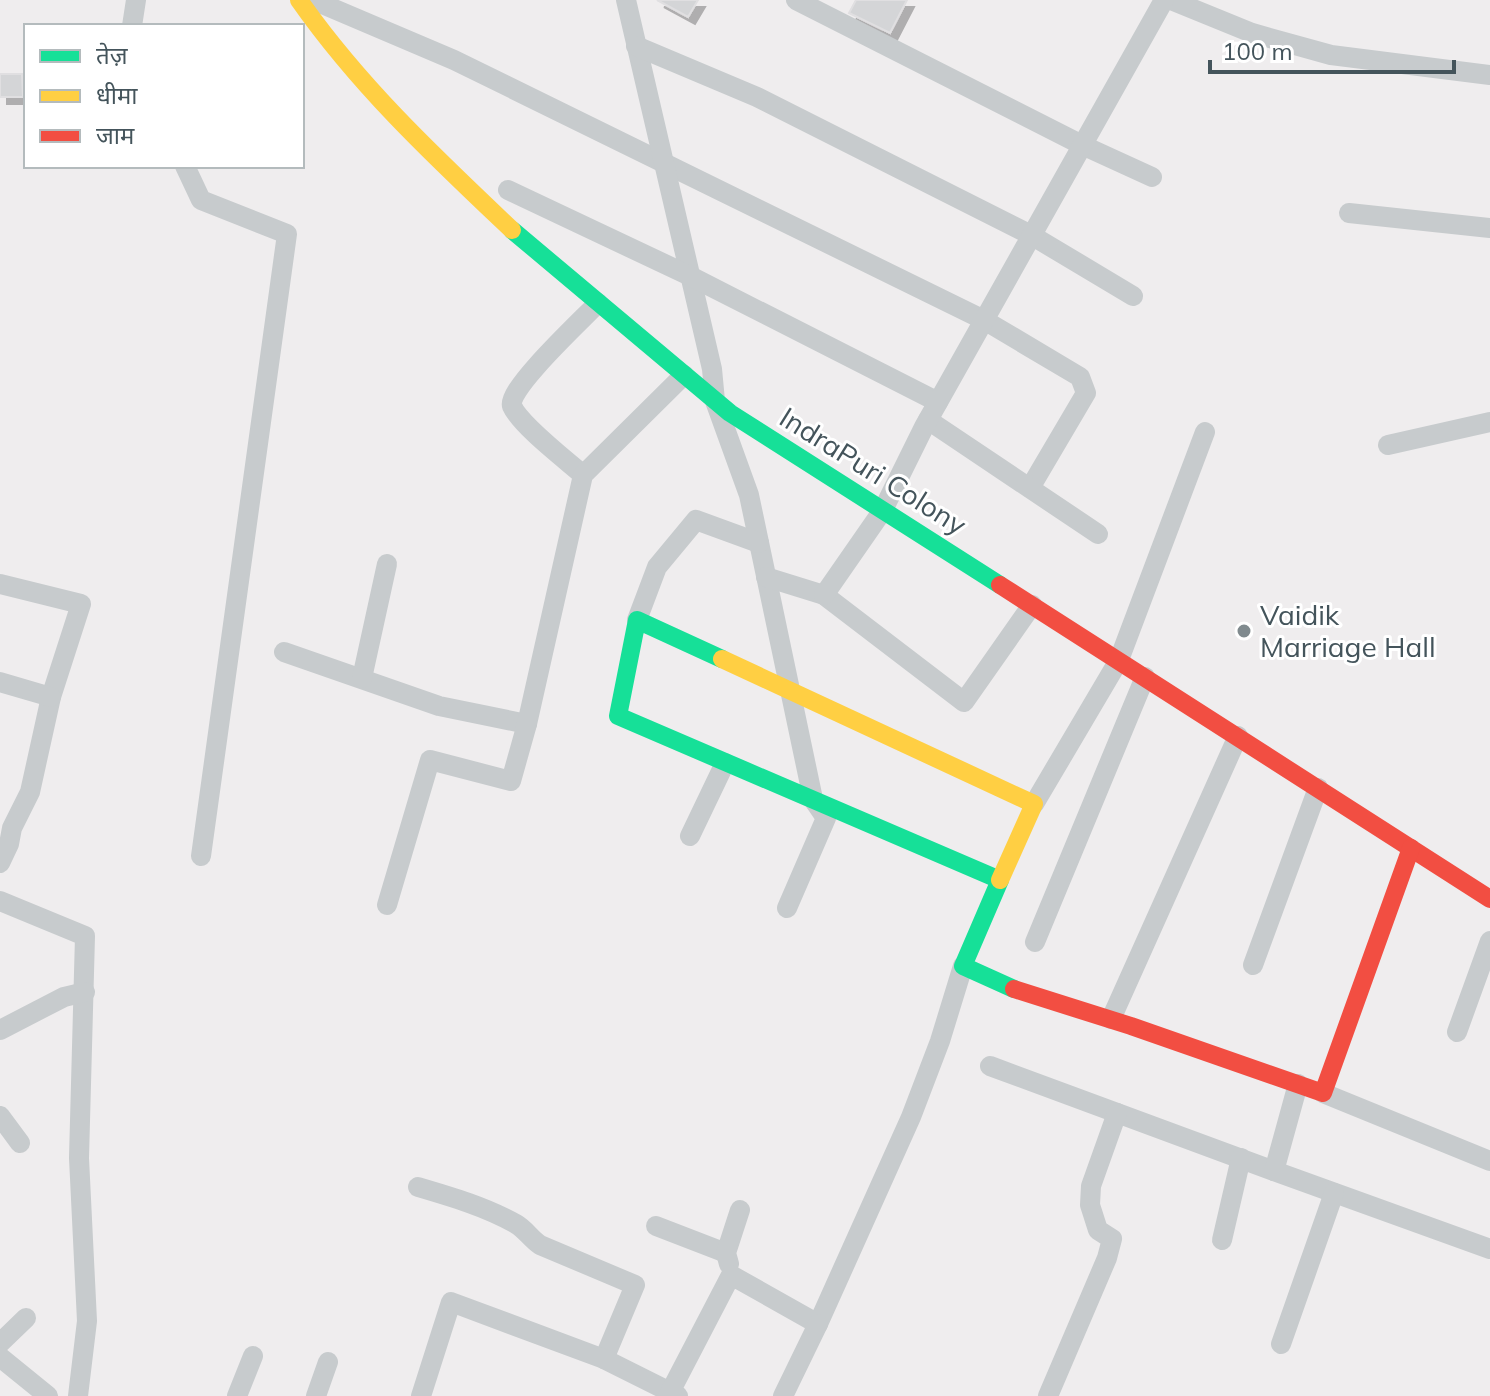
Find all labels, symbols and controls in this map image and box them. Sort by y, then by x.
legend [24,24,304,168]
scale bar [1210,24,1454,74]
text: 100 m [1222,36,1293,66]
text: तेज़ [96,40,129,70]
text: धीमा [96,80,138,110]
text: जाम [96,120,135,150]
street label: IndraPuri Colony [773,399,973,542]
place label: Vaidik Marriage Hall [1260,597,1436,664]
marker: Vaidik Marriage Hall [1235,622,1253,640]

